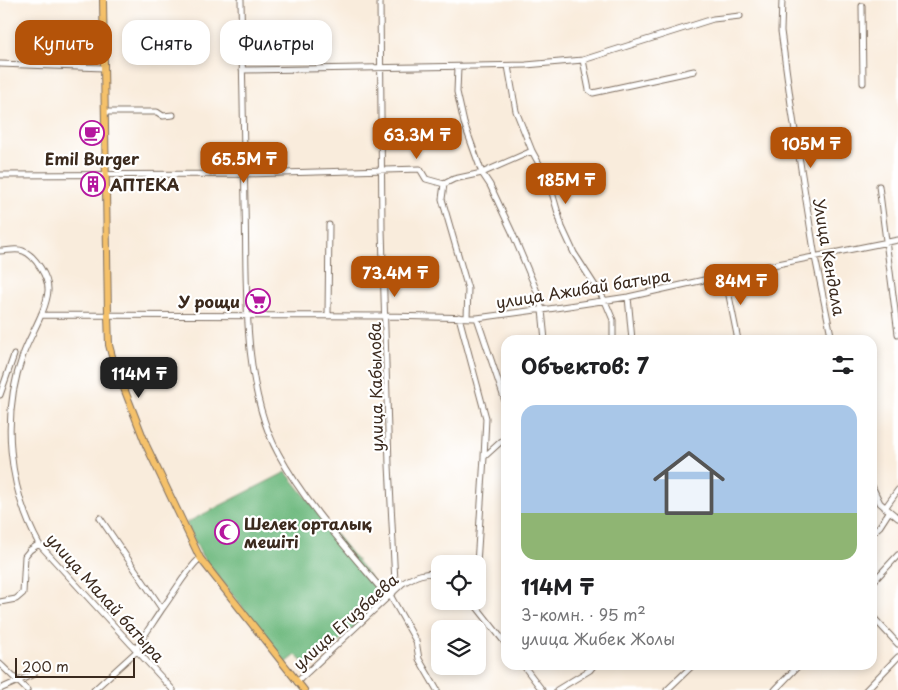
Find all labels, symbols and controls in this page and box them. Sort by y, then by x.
chip: Купить [15,20,112,65]
chip: Снять [122,20,210,65]
chip: Фильтры [220,20,332,65]
pin: 63.3M ₸ [371,118,463,160]
cafe icon: Emil Burger [79,120,105,146]
text: 63.3M ₸ [384,122,450,146]
pin: 105M ₸ [770,126,852,169]
text: 105M ₸ [782,131,840,155]
pin: 65.5M ₸ [198,142,290,184]
place label: Emil Burger [45,146,140,170]
text: 65.5M ₸ [211,146,277,170]
pin: 185M ₸ [525,162,607,205]
text: 185M ₸ [537,167,595,191]
building icon: АПТЕКА [80,171,106,197]
place label: АПТЕКА [109,172,180,196]
street label: Улица Кендала [808,197,852,317]
pin: 73.4M ₸ [349,256,441,298]
text: 73.4M ₸ [362,260,428,284]
street label: улица Ажибай батыра [494,262,672,314]
pin: 84M ₸ [706,264,776,306]
text: 84M ₸ [715,268,767,292]
supermarket icon: У рощи [245,288,271,314]
place label: У рощи [177,289,240,313]
street label: улица Кабылова [362,322,388,452]
text: Объектов: 7 [521,349,649,381]
icon: filters [829,351,857,379]
pin: 114M ₸ [98,356,180,399]
text: 114M ₸ [111,361,167,385]
icon: home [644,438,734,528]
place label: Шелек орталық мешіті [244,511,372,553]
mosque icon: Шелек орталық мешіті [214,519,240,545]
street label: улица Малай батыра [41,527,171,667]
map controls [431,555,486,675]
button: locate [431,555,486,610]
street label: улица Егизбаева [287,567,403,675]
text: 114M ₸ [521,570,594,602]
text: 3-комн. · 95 m² [521,602,646,626]
button: layers [431,620,486,675]
text: улица Жибек Жолы [521,626,675,650]
scale bar [15,655,135,678]
text: 200 m [22,656,69,677]

